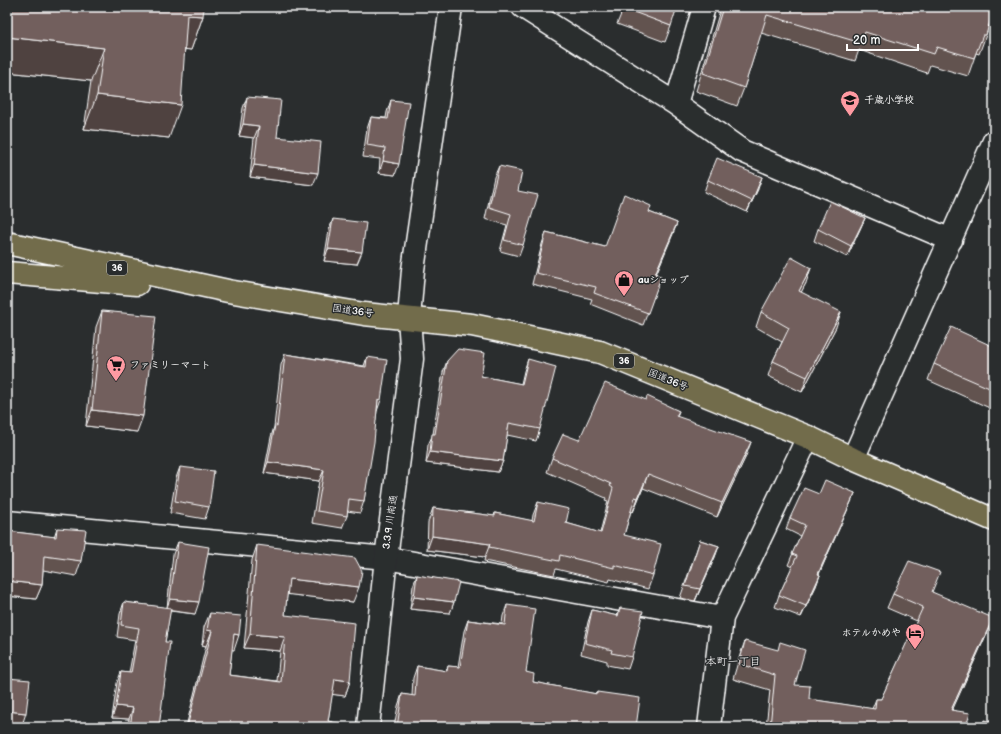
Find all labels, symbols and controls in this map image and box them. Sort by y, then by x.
scale bar [847,26,918,52]
text: 20 m [853,33,880,48]
school or university icon: 千歳小学校 [839,89,861,117]
place label: 千歳小学校 [864,94,914,106]
road number: 36 [107,261,127,275]
shop icon: auショップ [613,269,635,297]
place label: auショップ [638,274,689,286]
street label: 国道36号 [331,302,375,320]
supermarket icon: ファミリーマート [105,354,127,382]
road number: 36 [614,354,634,368]
place label: ファミリーマート [130,359,210,371]
street label: 国道36号 [646,367,690,393]
street label: 3.3.9 川南通 [380,494,400,550]
hotel icon: ホテルかめや [904,622,926,650]
place label: ホテルかめや [842,627,901,639]
district label: 本町一丁目 [706,655,761,668]

